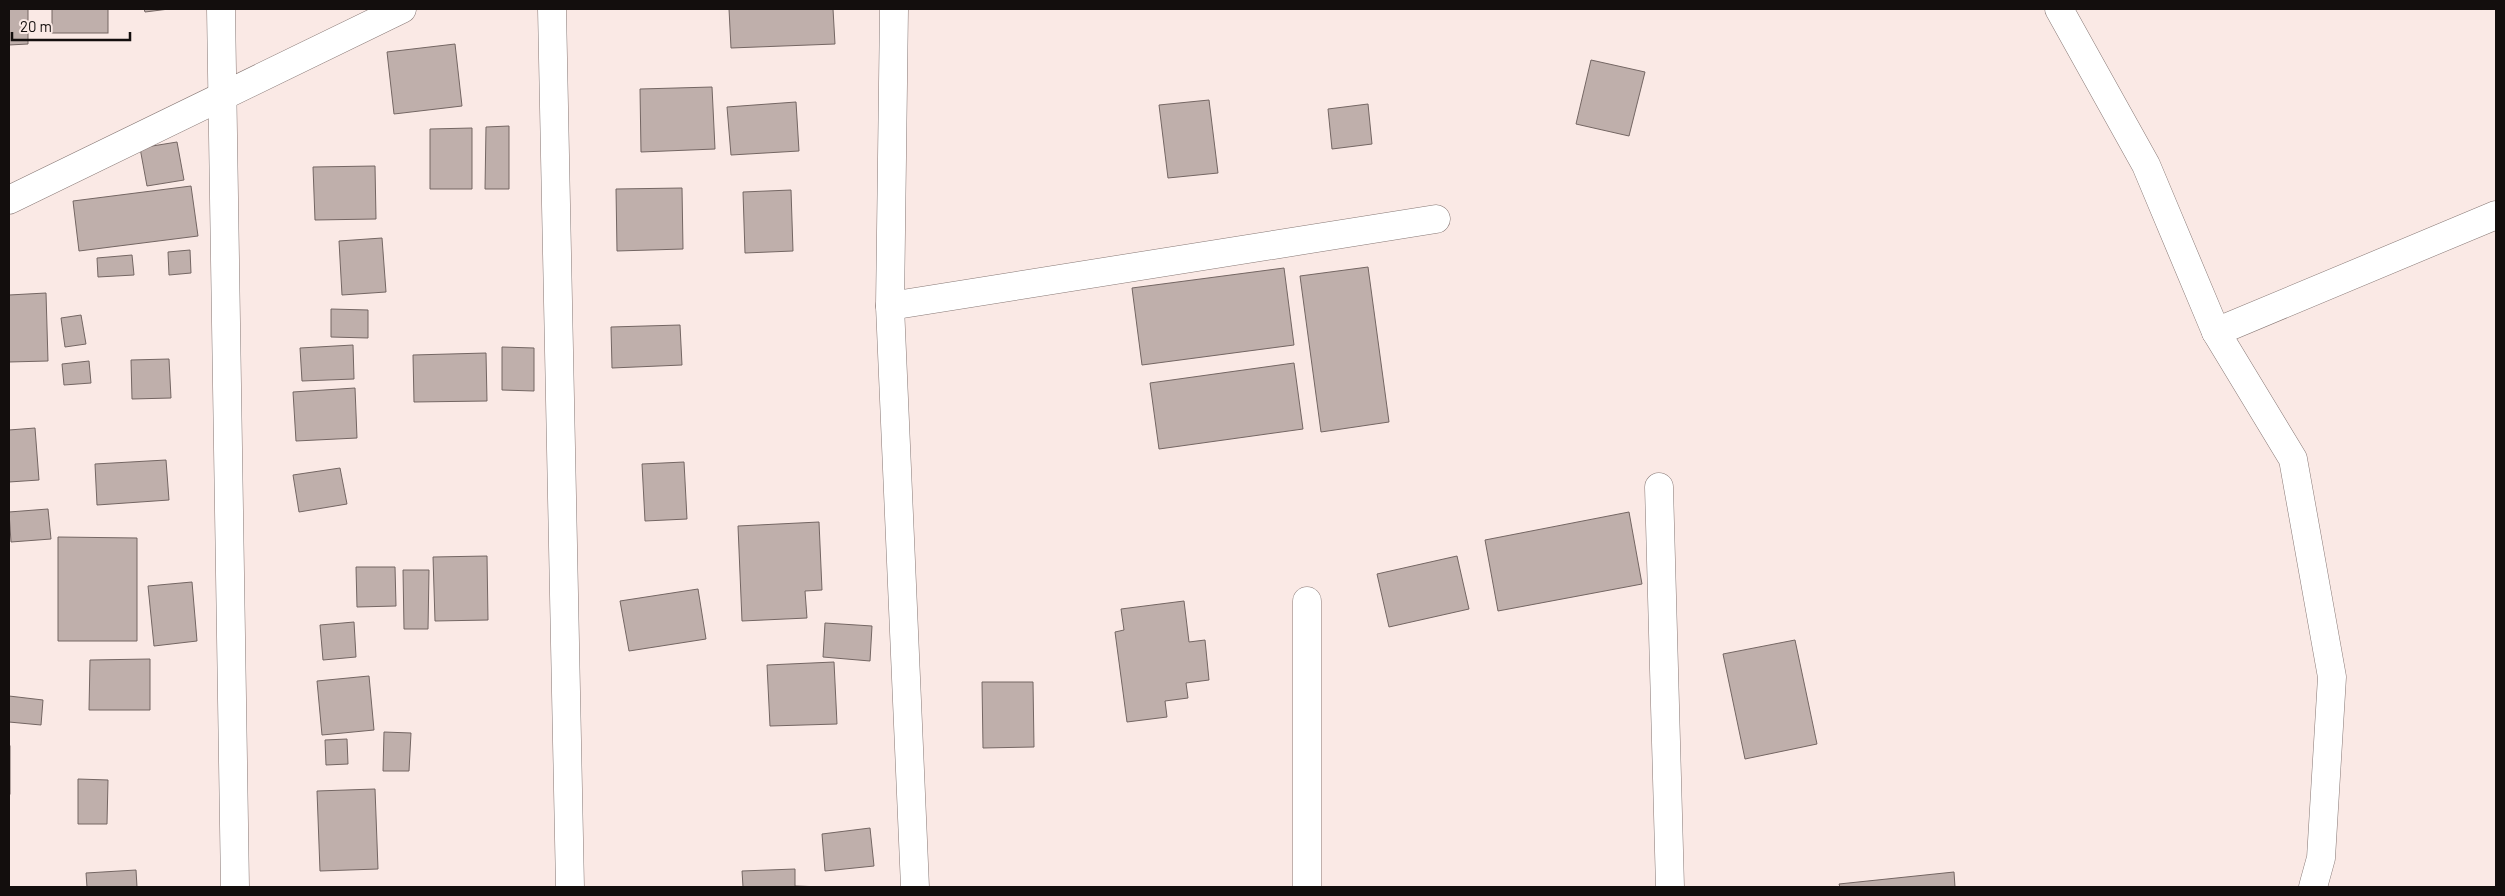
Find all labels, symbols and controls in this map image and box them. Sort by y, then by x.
scale bar [12,10,130,42]
text: 20 m [20,17,52,35]

